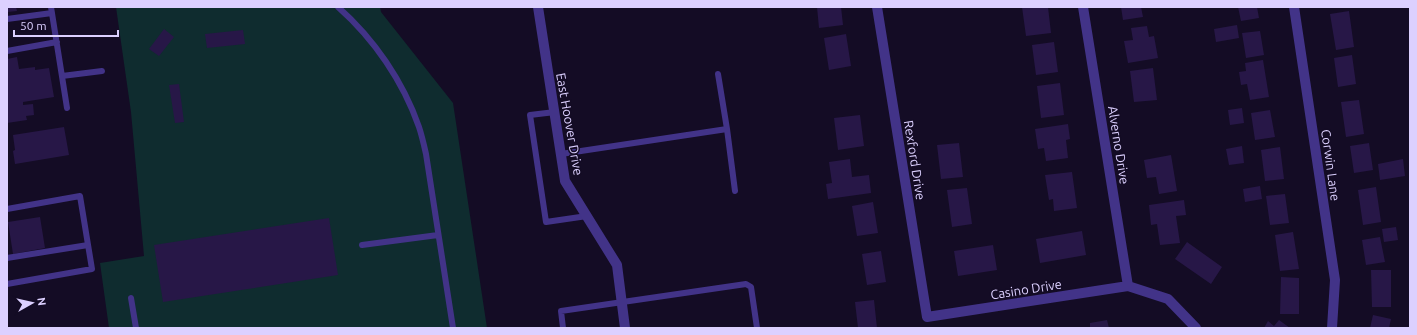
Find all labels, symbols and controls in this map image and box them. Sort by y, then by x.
scale bar [14,12,118,38]
text: 50 m [20,19,47,32]
street label: East Hoover Drive [554,72,586,176]
street label: Alverno Drive [1106,105,1132,185]
street label: Rexford Drive [902,119,928,201]
street label: Corwin Lane [1319,128,1343,202]
street label: Casino Drive [989,276,1063,302]
north arrow [12,283,52,323]
text: N [35,297,48,307]

